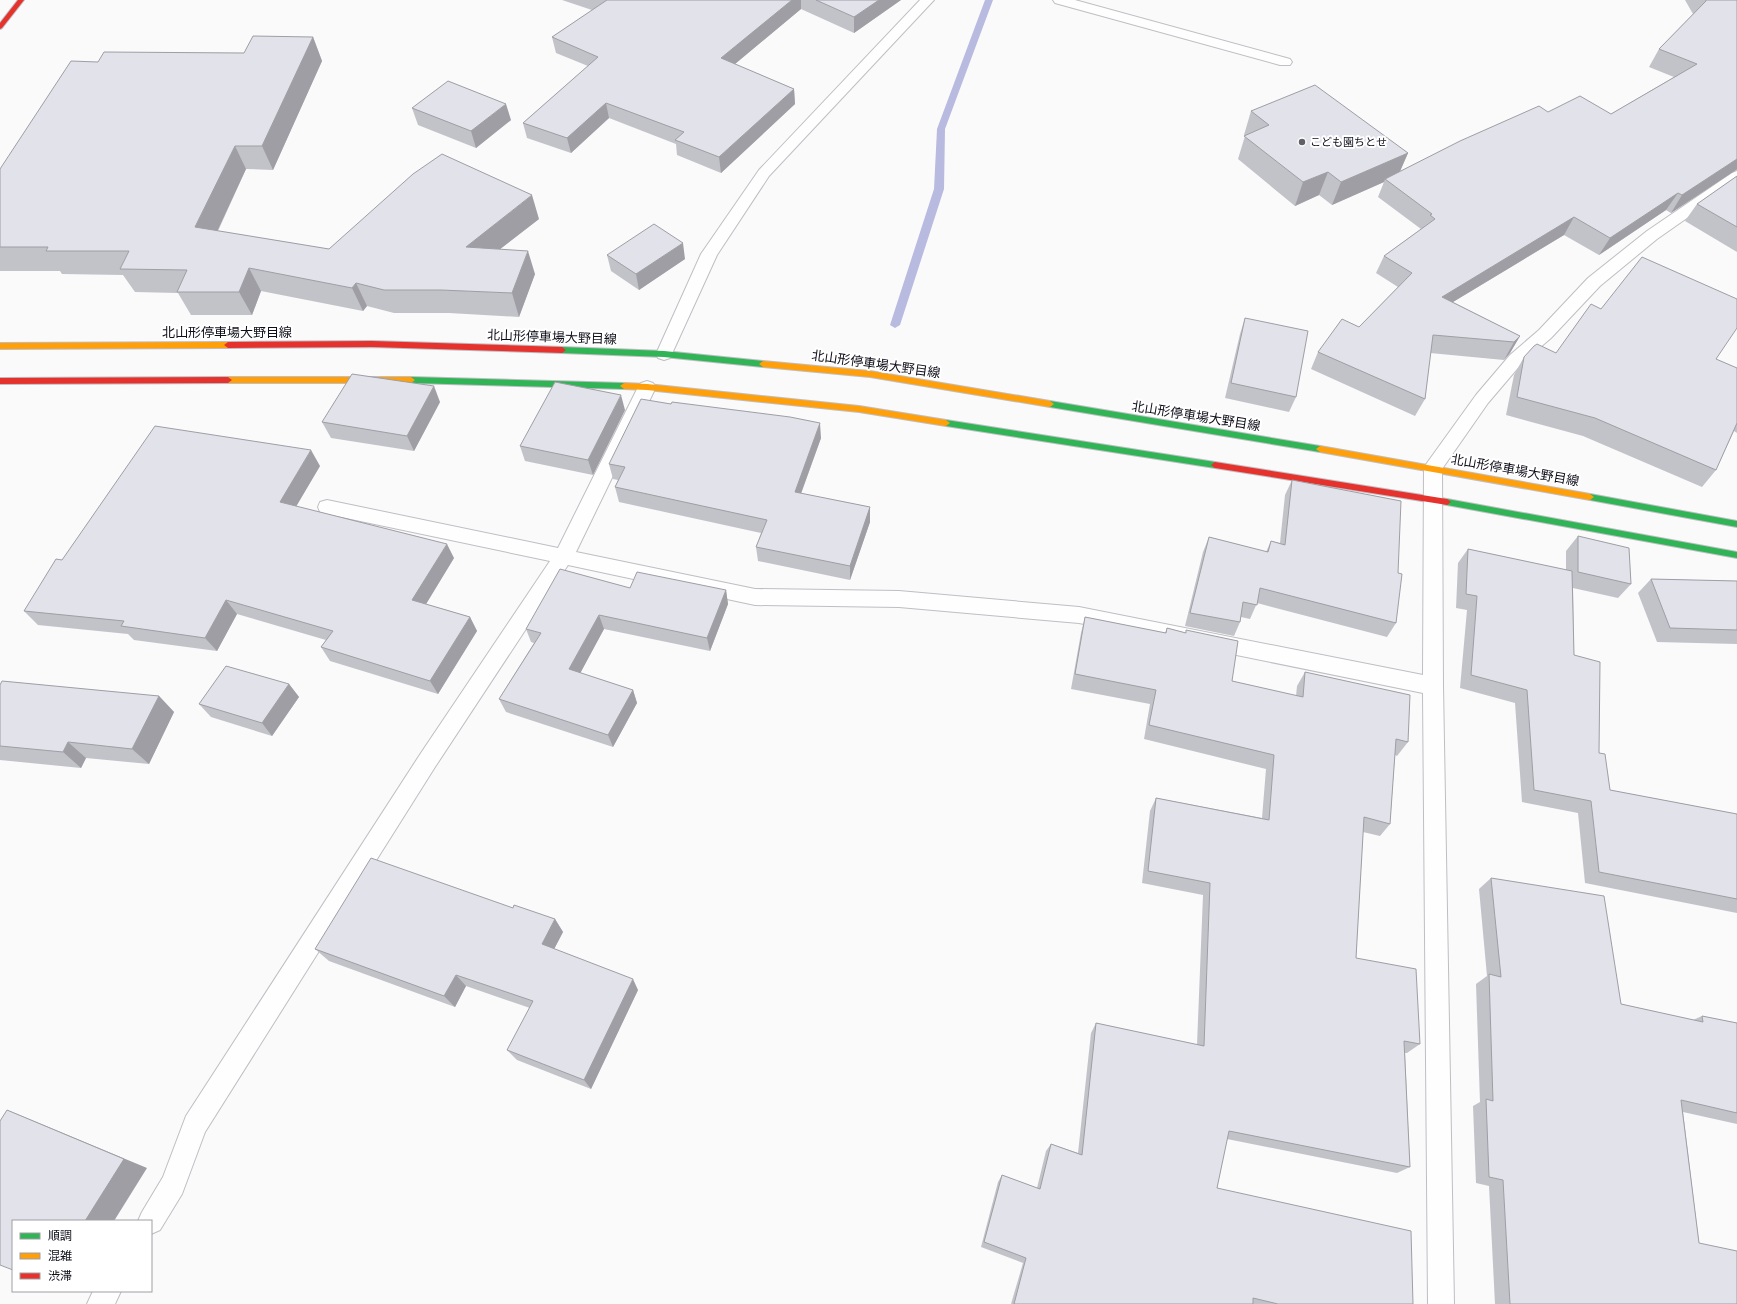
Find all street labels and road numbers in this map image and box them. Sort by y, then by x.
street label: 北山形停車場大野目線 [162,324,292,341]
street label: 北山形停車場大野目線 [487,326,617,348]
street label: 北山形停車場大野目線 [810,347,942,381]
street label: 北山形停車場大野目線 [1130,397,1262,435]
street label: 北山形停車場大野目線 [1450,450,1580,490]

